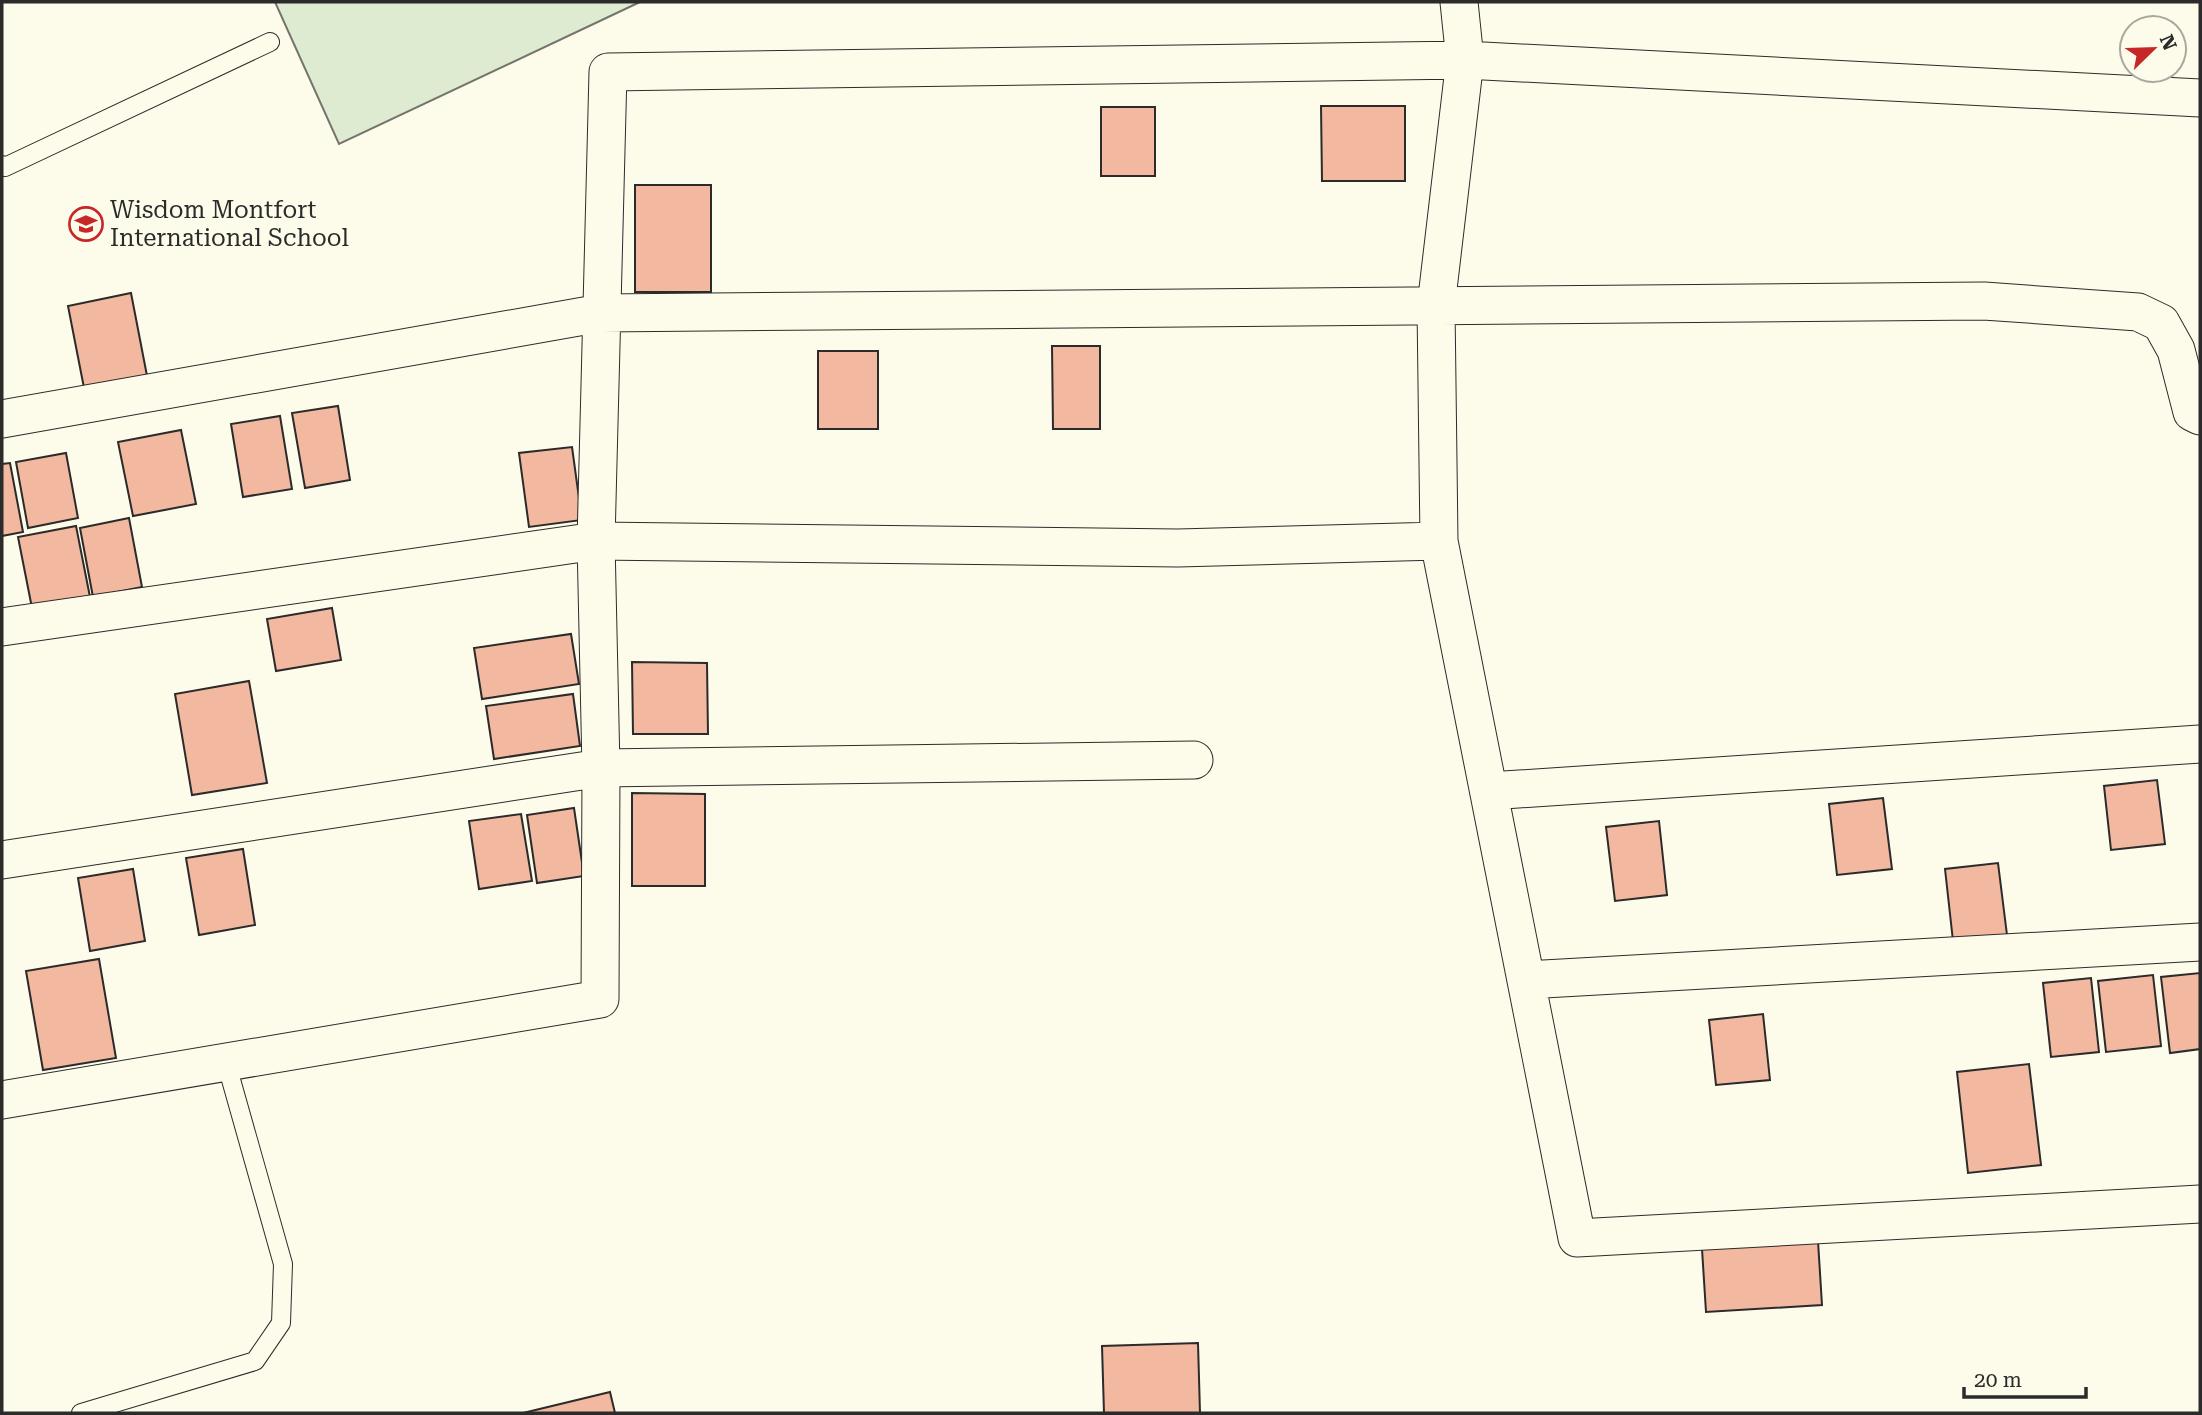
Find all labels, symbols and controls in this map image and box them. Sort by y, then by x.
north arrow [2118,14,2188,84]
text: N [2155,31,2182,54]
place label: Wisdom Montfort International School [110,196,349,252]
school or university icon: Wisdom Montfort International School [67,205,105,243]
scale bar [1964,1356,2086,1400]
text: 20 m [1974,1368,2022,1392]

